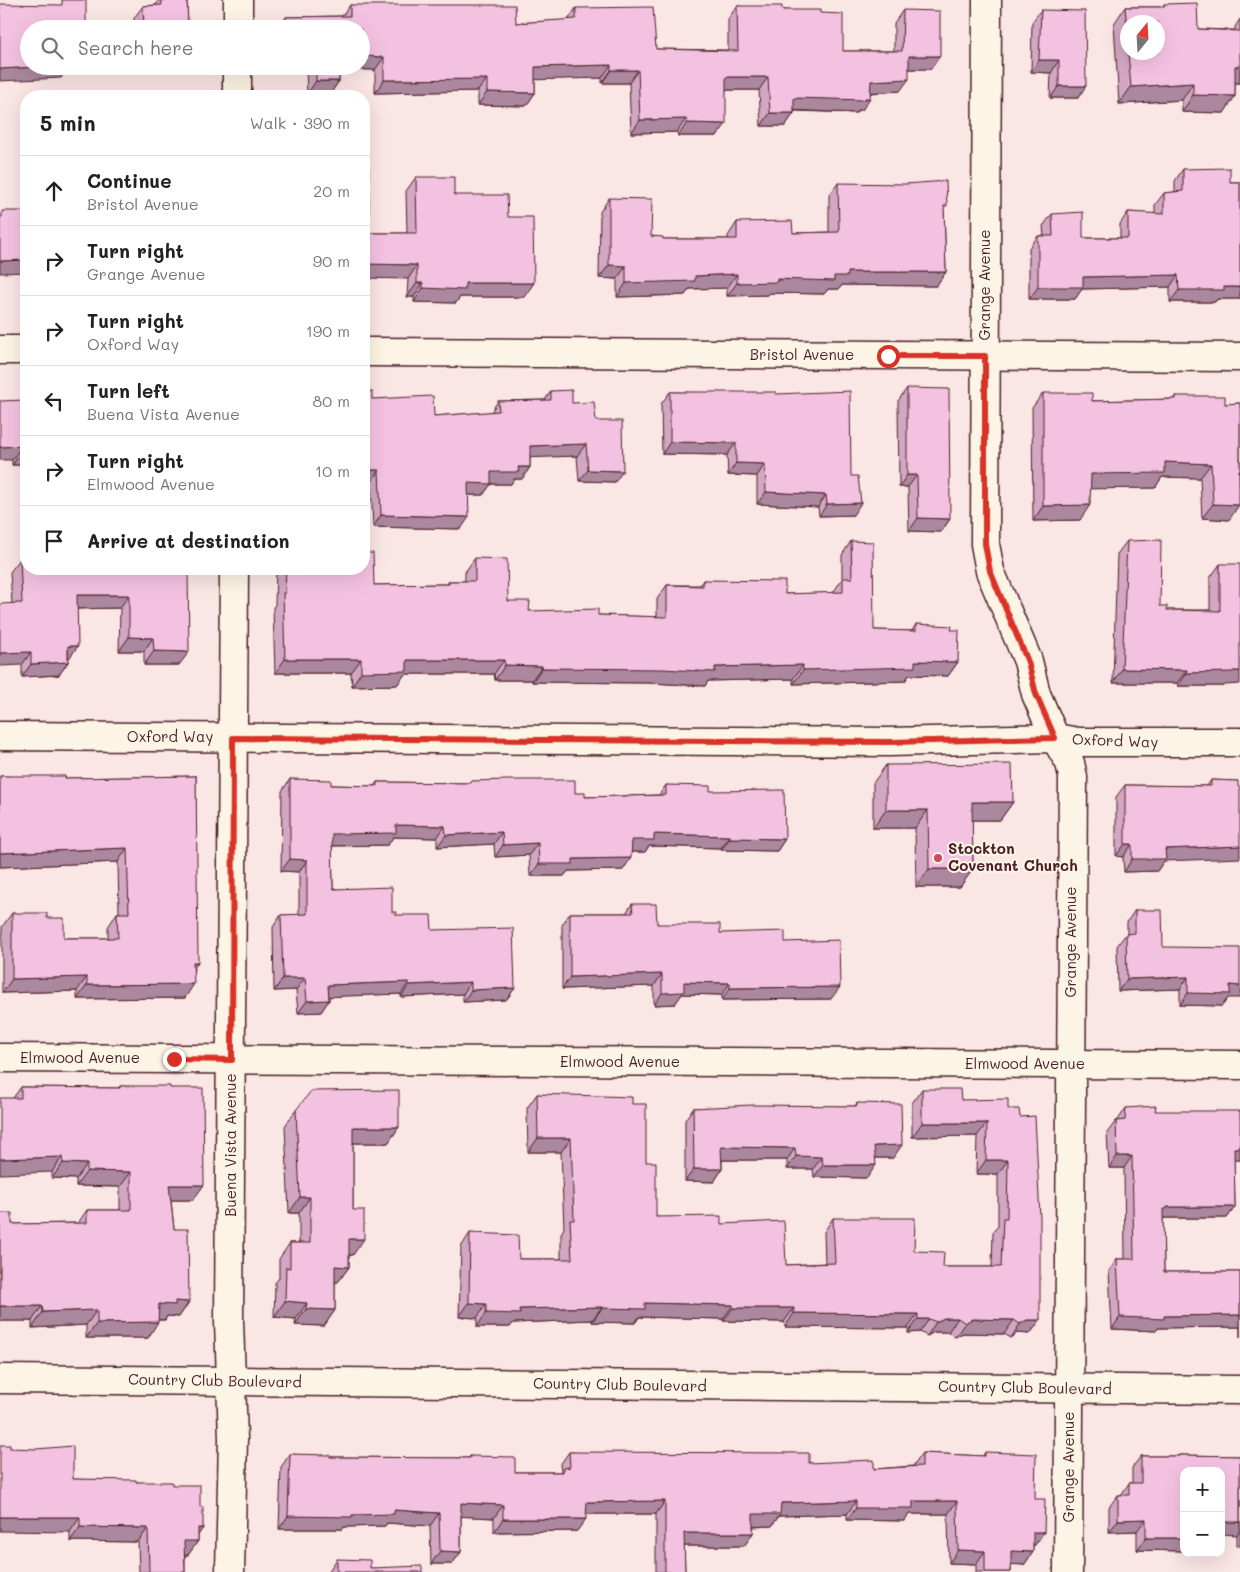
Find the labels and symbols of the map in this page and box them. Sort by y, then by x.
north arrow [1120,15,1165,60]
street label: Grange Avenue [974,230,994,341]
street label: Bristol Avenue [750,344,854,364]
route start [877,345,900,368]
street label: Oxford Way [127,726,213,746]
street label: Oxford Way [1071,728,1159,752]
place label: Stockton Covenant Church [948,838,1078,875]
marker: Stockton Covenant Church [932,852,944,864]
street label: Grange Avenue [1060,887,1080,998]
street label: Elmwood Avenue [20,1047,140,1067]
route end [163,1048,186,1071]
street label: Elmwood Avenue [560,1051,680,1071]
street label: Elmwood Avenue [965,1053,1085,1073]
street label: Buena Vista Avenue [220,1073,240,1217]
street label: Country Club Boulevard [128,1368,302,1392]
street label: Country Club Boulevard [533,1372,707,1396]
street label: Country Club Boulevard [938,1375,1112,1399]
street label: Grange Avenue [1058,1412,1078,1523]

